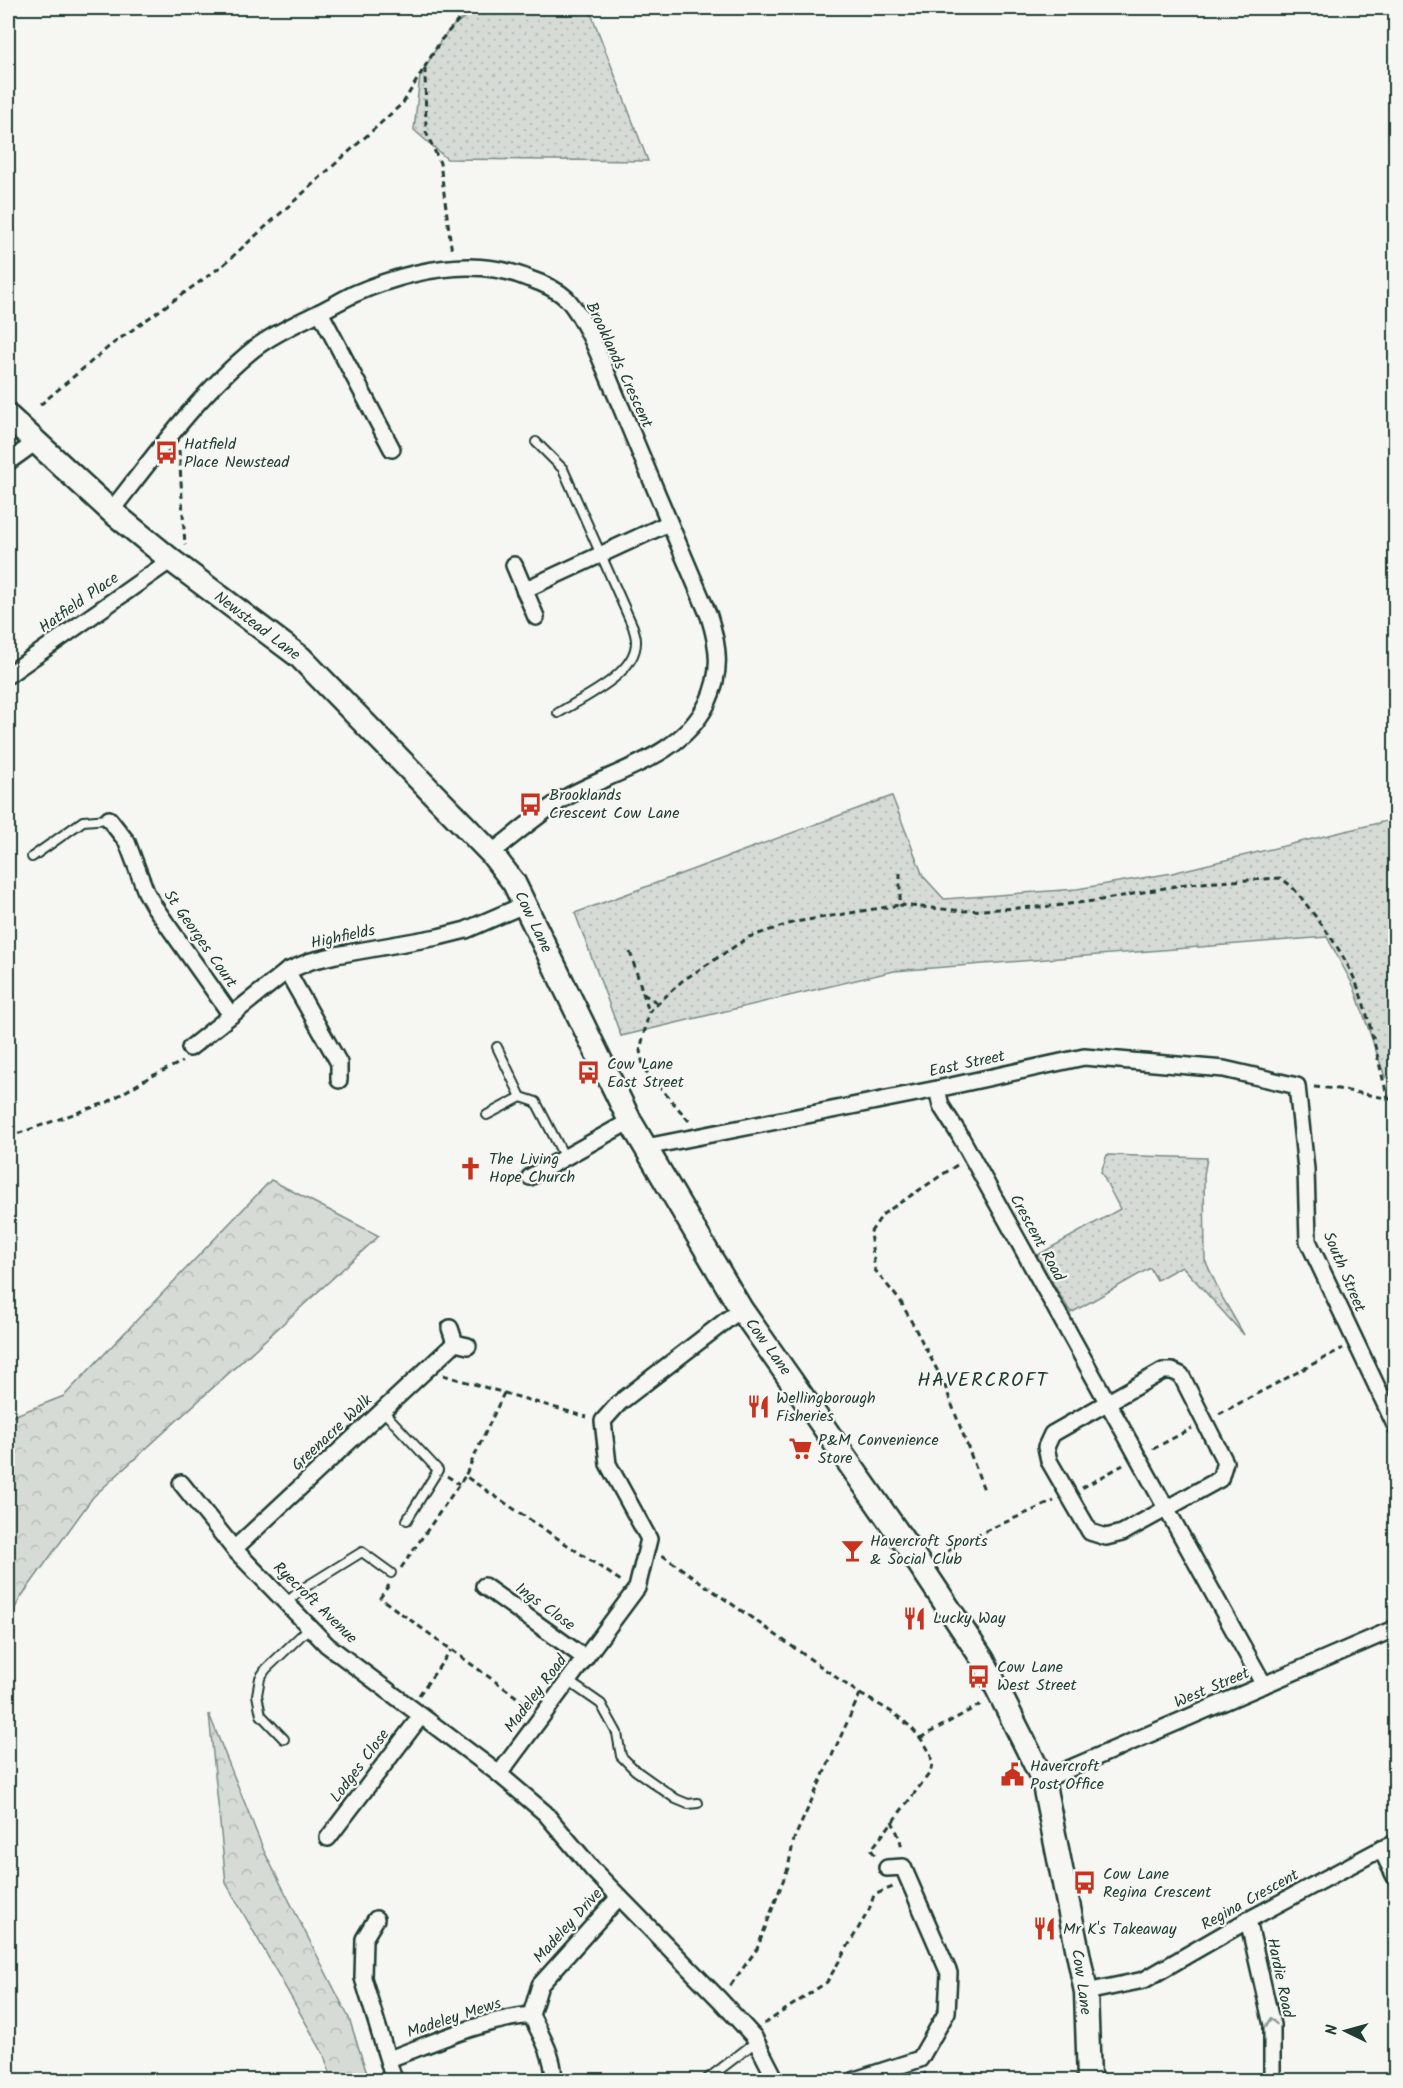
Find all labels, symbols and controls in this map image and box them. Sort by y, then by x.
street label: Brooklands Crescent [579,298,660,433]
place label: Hatfield Place Newstead [184,432,290,475]
bus stop icon: Hatfield Place Newstead [153,440,179,466]
street label: Hatfield Place [34,566,124,640]
street label: Newstead Lane [208,585,306,667]
place label: Brooklands Crescent Cow Lane [549,783,679,826]
bus stop icon: Brooklands Crescent Cow Lane [518,791,544,817]
street label: St Georges Court [157,885,244,994]
street label: Cow Lane [507,887,559,957]
street label: Highfields [309,918,378,956]
street label: East Street [927,1044,1008,1084]
place label: Cow Lane East Street [607,1052,685,1095]
bus stop icon: Cow Lane East Street [576,1060,602,1086]
place label: The Living Hope Church [489,1147,575,1190]
church icon: The Living Hope Church [458,1155,484,1181]
street label: Crescent Road [1003,1190,1072,1287]
street label: South Street [1316,1228,1372,1317]
street label: Cow Lane [738,1313,798,1381]
district label: HAVERCROFT [917,1365,1050,1397]
place label: Wellingborough Fisheries [776,1386,876,1429]
street label: Greenacre Walk [286,1388,379,1477]
restaurant icon: Wellingborough Fisheries [745,1394,771,1420]
place label: P&M Convenience Store [818,1428,939,1471]
supermarket icon: P&M Convenience Store [787,1436,813,1462]
place label: Havercroft Sports & Social Club [870,1529,988,1572]
bar icon: Havercroft Sports & Social Club [839,1537,865,1563]
street label: Ryecroft Avenue [267,1556,363,1650]
street label: Ings Close [510,1577,580,1637]
restaurant icon: Lucky Way [902,1605,928,1631]
place label: Lucky Way [933,1606,1006,1631]
street label: Madeley Road [498,1649,574,1738]
place label: Cow Lane West Street [997,1655,1078,1698]
street label: West Street [1170,1661,1254,1715]
bus stop icon: Cow Lane West Street [966,1663,992,1689]
street label: Lodges Close [324,1724,396,1808]
place label: Havercroft Post Office [1030,1754,1104,1797]
public building icon: Havercroft Post Office [999,1762,1025,1788]
place label: Cow Lane Regina Crescent [1103,1862,1212,1905]
street label: Regina Crescent [1197,1862,1304,1937]
bus stop icon: Cow Lane Regina Crescent [1072,1870,1098,1896]
street label: Madeley Drive [527,1883,609,1969]
restaurant icon: Mr K's Takeaway [1032,1916,1058,1942]
place label: Mr K's Takeaway [1063,1917,1177,1942]
street label: Hardie Road [1259,1936,1301,2021]
street label: Cow Lane [1064,1948,1098,2016]
street label: Madeley Mews [404,1991,505,2045]
north arrow [1316,2001,1376,2061]
one-way arrow [1265,2018,1277,2027]
text: N [1320,2024,1345,2036]

